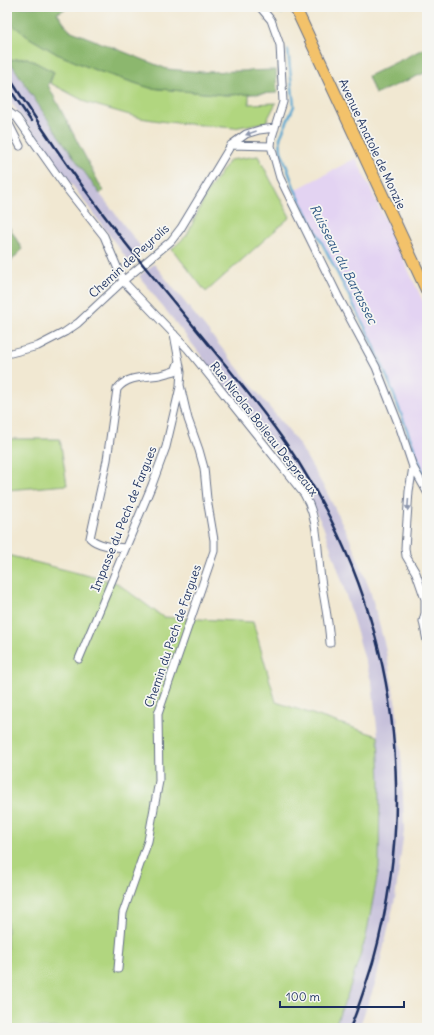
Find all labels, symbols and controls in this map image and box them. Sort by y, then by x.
street label: Avenue Anatole de Monzie [336,76,409,211]
one-way arrow [245,130,257,136]
water label: Ruisseau du Bartassec [306,201,382,328]
street label: Chemin de Peyrolis [85,221,172,301]
street label: Rue Nicolas Boileau Despreaux [207,358,322,499]
street label: Impasse du Pech de Fargues [87,444,160,594]
one-way arrow [404,499,411,512]
street label: Chemin du Pech de Fargues [141,562,204,709]
scale bar [280,983,404,1009]
text: 100 m [286,989,320,1004]

